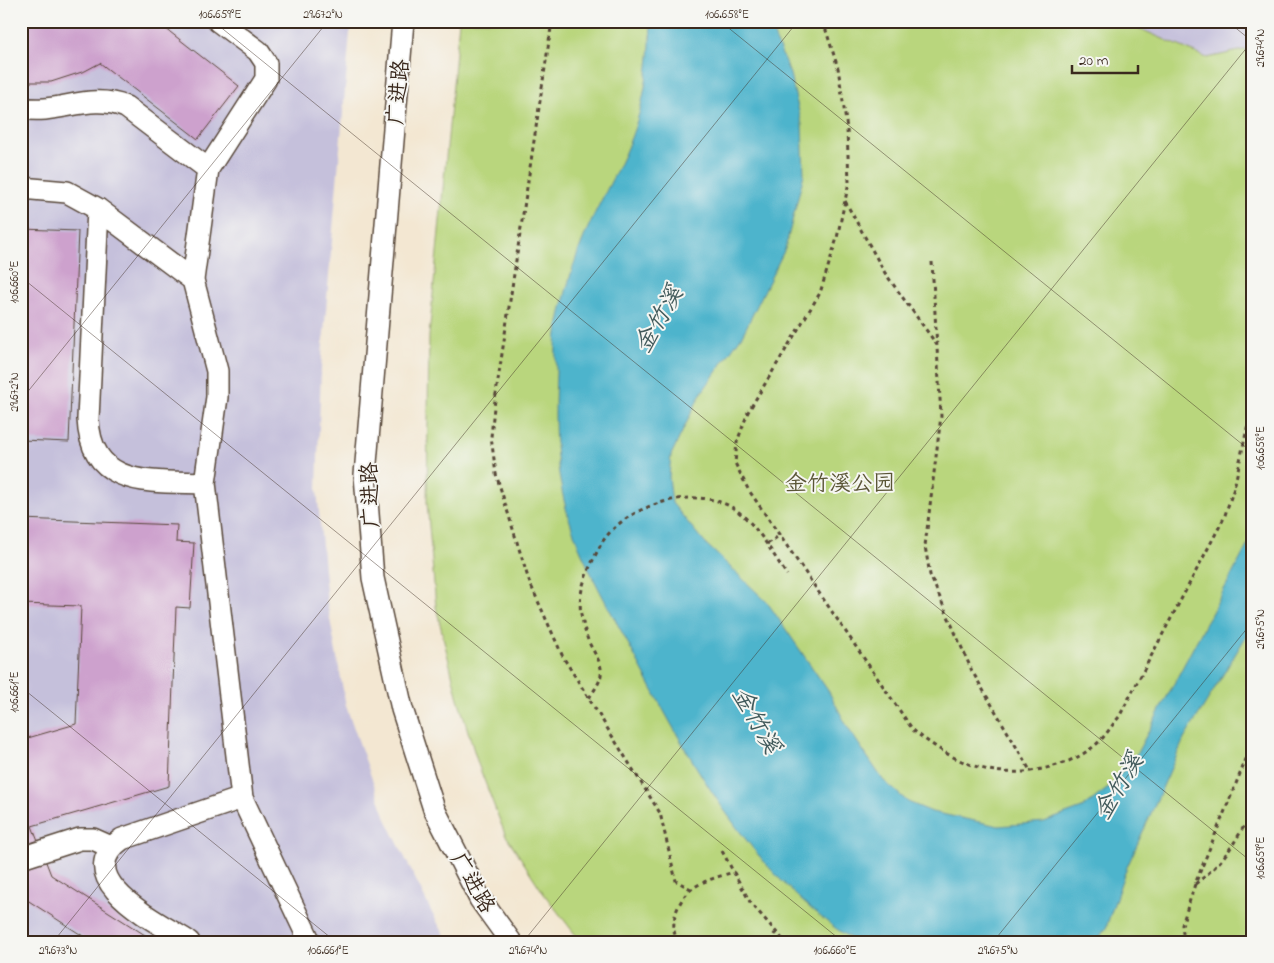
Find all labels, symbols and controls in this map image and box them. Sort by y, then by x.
text: 106.659°E [199,6,241,24]
text: 29.672°N [303,6,343,24]
text: 106.658°E [705,6,749,24]
text: 29.674°N [1252,29,1270,67]
scale bar [1072,42,1138,74]
text: 20 m [1079,50,1109,72]
street label: 广进路 [381,58,419,127]
text: 106.660°E [6,261,24,303]
water label: 金竹溪 [627,279,694,360]
text: 29.672°N [6,372,24,412]
text: 106.658°E [1252,426,1270,470]
street label: 广进路 [355,461,389,528]
park label: 金竹溪公园 [785,469,895,501]
text: 29.675°N [1252,609,1270,649]
text: 106.661°E [6,671,24,713]
water label: 金竹溪 [722,681,789,763]
water label: 金竹溪 [1087,746,1155,827]
text: 106.659°E [1252,837,1270,879]
street label: 广进路 [441,847,502,920]
text: 29.673°N [39,942,77,960]
text: 106.661°E [307,942,349,960]
text: 29.674°N [509,942,547,960]
text: 106.660°E [814,942,856,960]
text: 29.675°N [978,942,1018,960]

